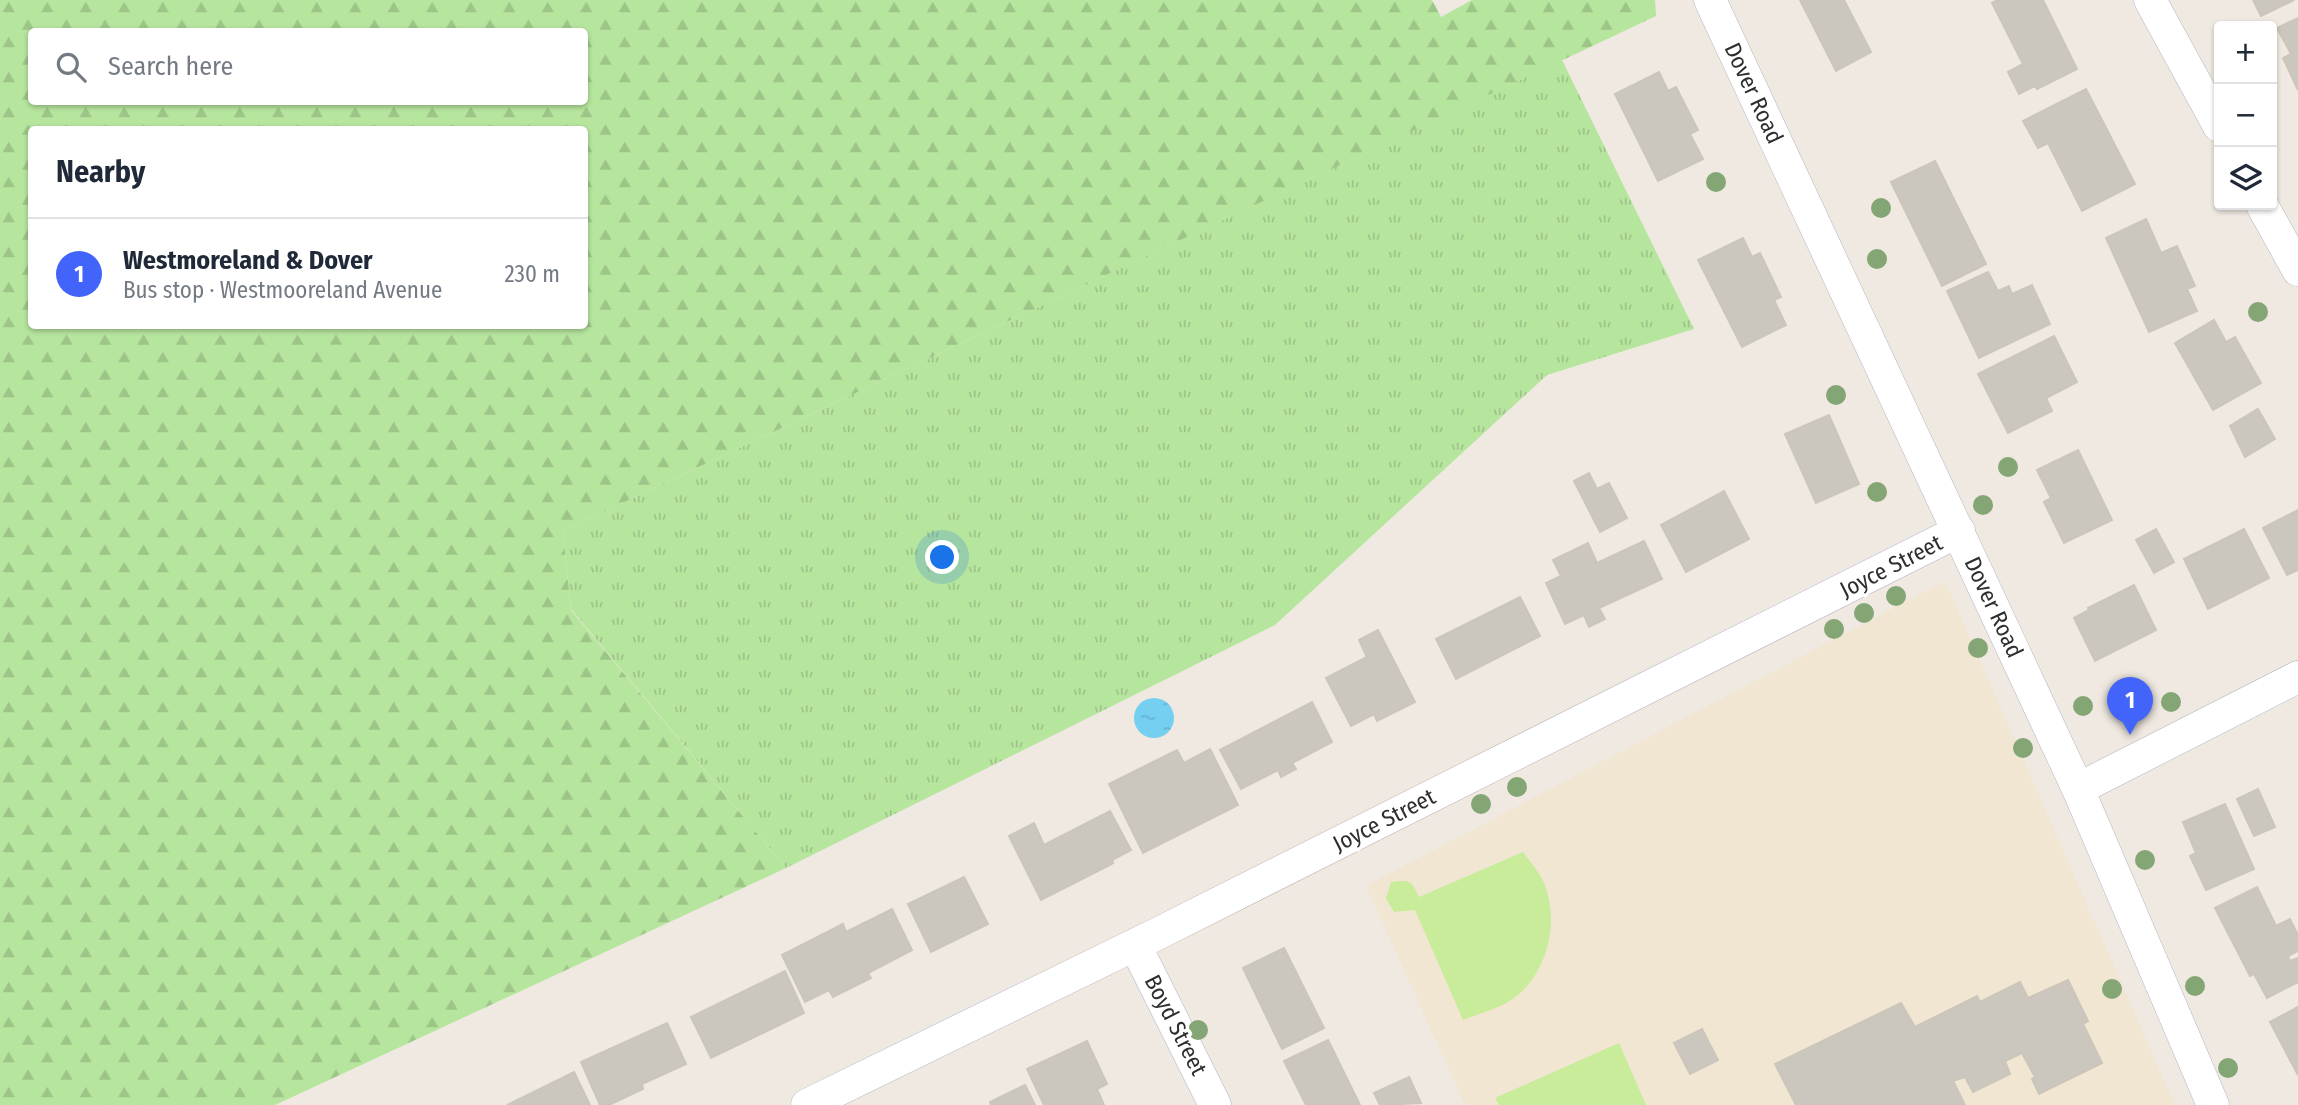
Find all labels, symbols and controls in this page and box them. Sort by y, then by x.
map controls [2214,21,2277,210]
button: + [2214,21,2277,84]
search box [28,28,588,105]
street label: Dover Road [1718,38,1790,148]
icon: search [52,48,90,86]
text: Search here [108,51,233,82]
button: − [2214,84,2277,147]
button: layers [2214,147,2277,210]
text: Nearby [56,154,145,190]
text: Westmoreland & Dover [123,245,373,276]
text: 1 [74,260,84,288]
text: 230 m [504,260,560,288]
text: Bus stop · Westmooreland Avenue [123,276,442,304]
street label: Joyce Street [1835,528,1947,604]
your location [925,540,959,574]
street label: Dover Road [1958,552,2030,662]
pin: 1 [2107,677,2153,735]
street label: Joyce Street [1328,782,1440,858]
street label: Boyd Street [1139,970,1213,1080]

